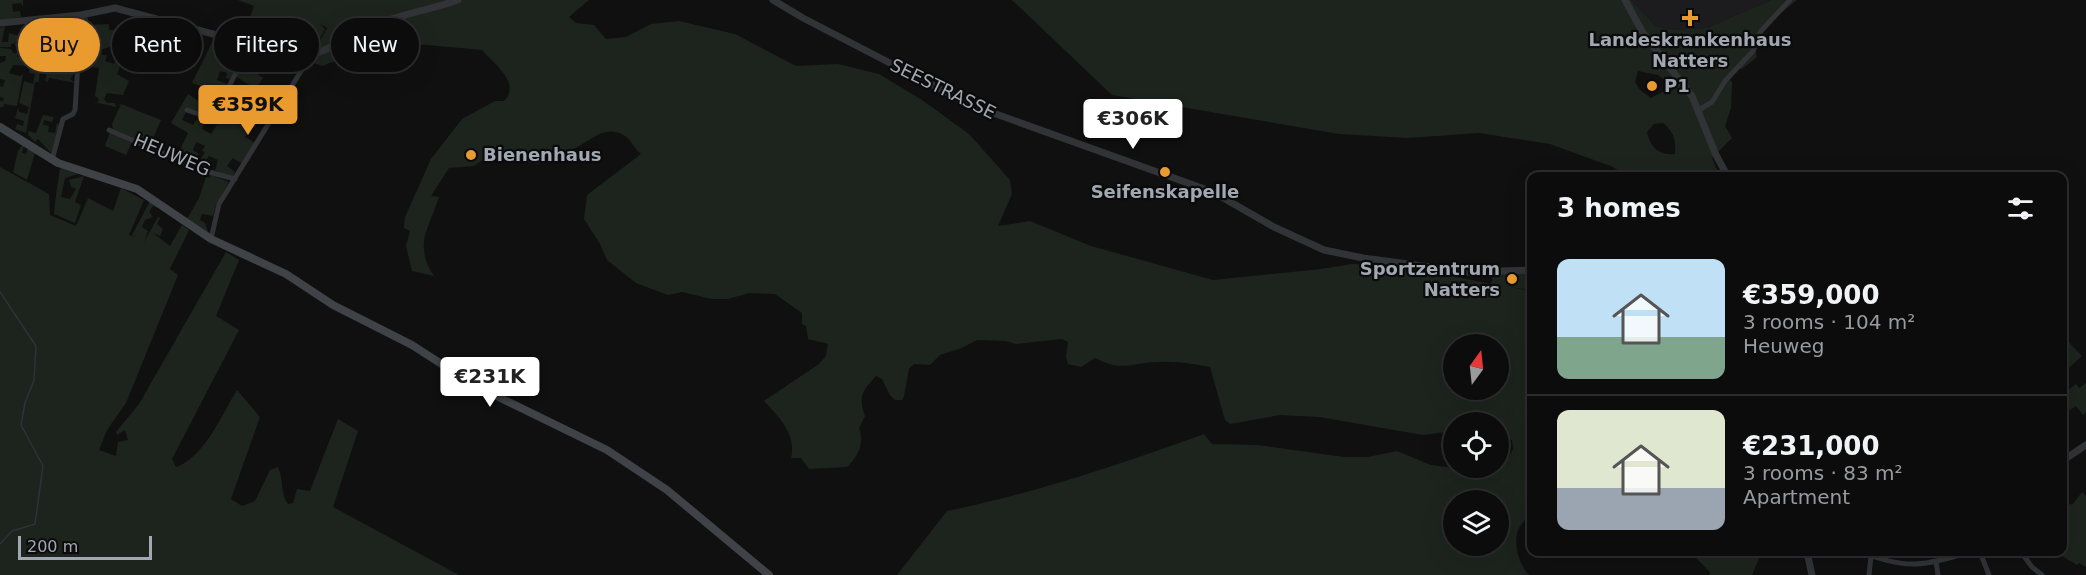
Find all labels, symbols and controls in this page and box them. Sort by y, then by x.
marker: Landeskrankenhaus Natters [1681,9,1699,27]
chip: Buy [18,18,100,72]
chip: Rent [112,18,202,72]
chip: Filters [214,18,319,72]
chip: New [331,18,419,72]
place label: Landeskrankenhaus Natters [1588,29,1792,71]
street label: SEESTRASSE [887,54,999,123]
place label: P1 [1664,75,1690,96]
marker: P1 [1645,79,1659,93]
pin: €359K [206,85,290,136]
text: €359K [212,92,284,116]
pin: €306K [1091,99,1175,150]
text: €306K [1097,106,1169,130]
street label: HEUWEG [131,129,214,180]
place label: Bienenhaus [483,144,601,165]
marker: Bienenhaus [464,148,478,162]
marker: Seifenskapelle [1158,165,1172,179]
place label: Seifenskapelle [1091,181,1239,202]
icon: filters [2004,192,2037,225]
text: 3 homes [1557,193,1681,223]
place label: Sportzentrum Natters [1360,258,1500,300]
marker: Sportzentrum Natters [1505,272,1519,286]
text: €359,000 [1743,280,1880,310]
icon: home [1605,283,1677,355]
text: 3 rooms · 104 m² [1743,310,1915,334]
north arrow [1443,334,1509,400]
map controls [1443,334,1509,556]
text: Heuweg [1743,334,1824,358]
pin: €231K [448,357,532,408]
text: €231K [454,364,526,388]
button: locate [1443,412,1509,478]
text: €231,000 [1743,431,1880,461]
icon: home [1605,434,1677,506]
text: 3 rooms · 83 m² [1743,461,1903,485]
text: Apartment [1743,485,1850,509]
button: layers [1443,490,1509,556]
scale bar [18,533,152,560]
text: 200 m [27,537,78,556]

